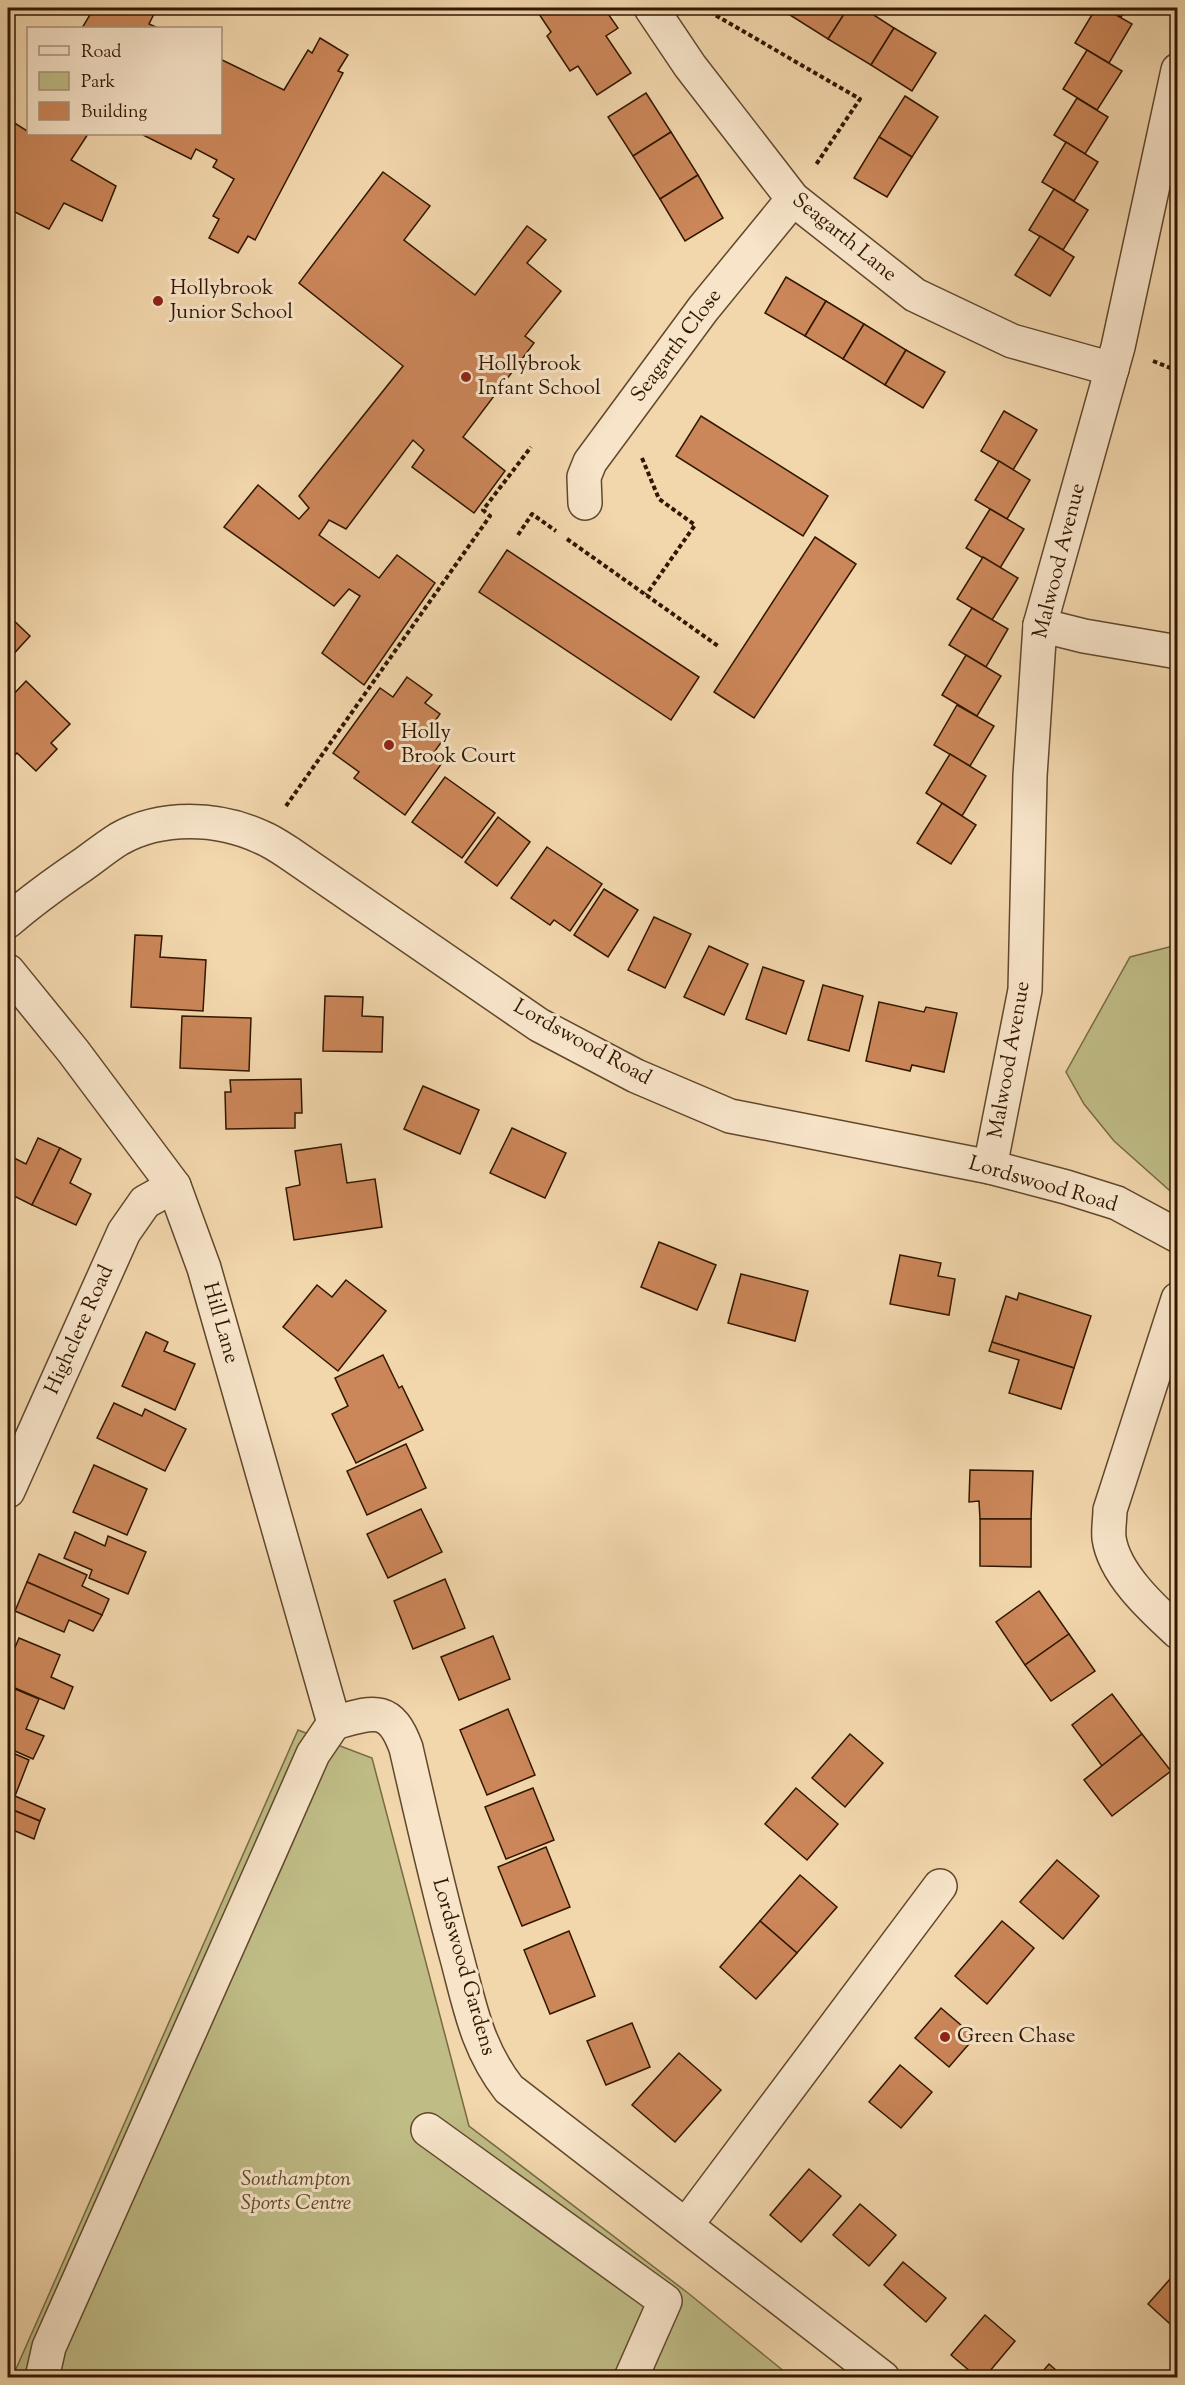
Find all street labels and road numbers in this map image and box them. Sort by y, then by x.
street label: Seagarth Lane [785,186,903,290]
street label: Seagarth Close [624,283,730,409]
street label: Malwood Avenue [1026,480,1094,642]
street label: Malwood Avenue [981,979,1039,1141]
street label: Lordswood Road [507,993,657,1093]
street label: Lordswood Road [965,1149,1121,1221]
street label: Highclere Road [38,1260,122,1400]
street label: Hill Lane [194,1279,246,1367]
street label: Lordswood Gardens [423,1875,503,2059]

